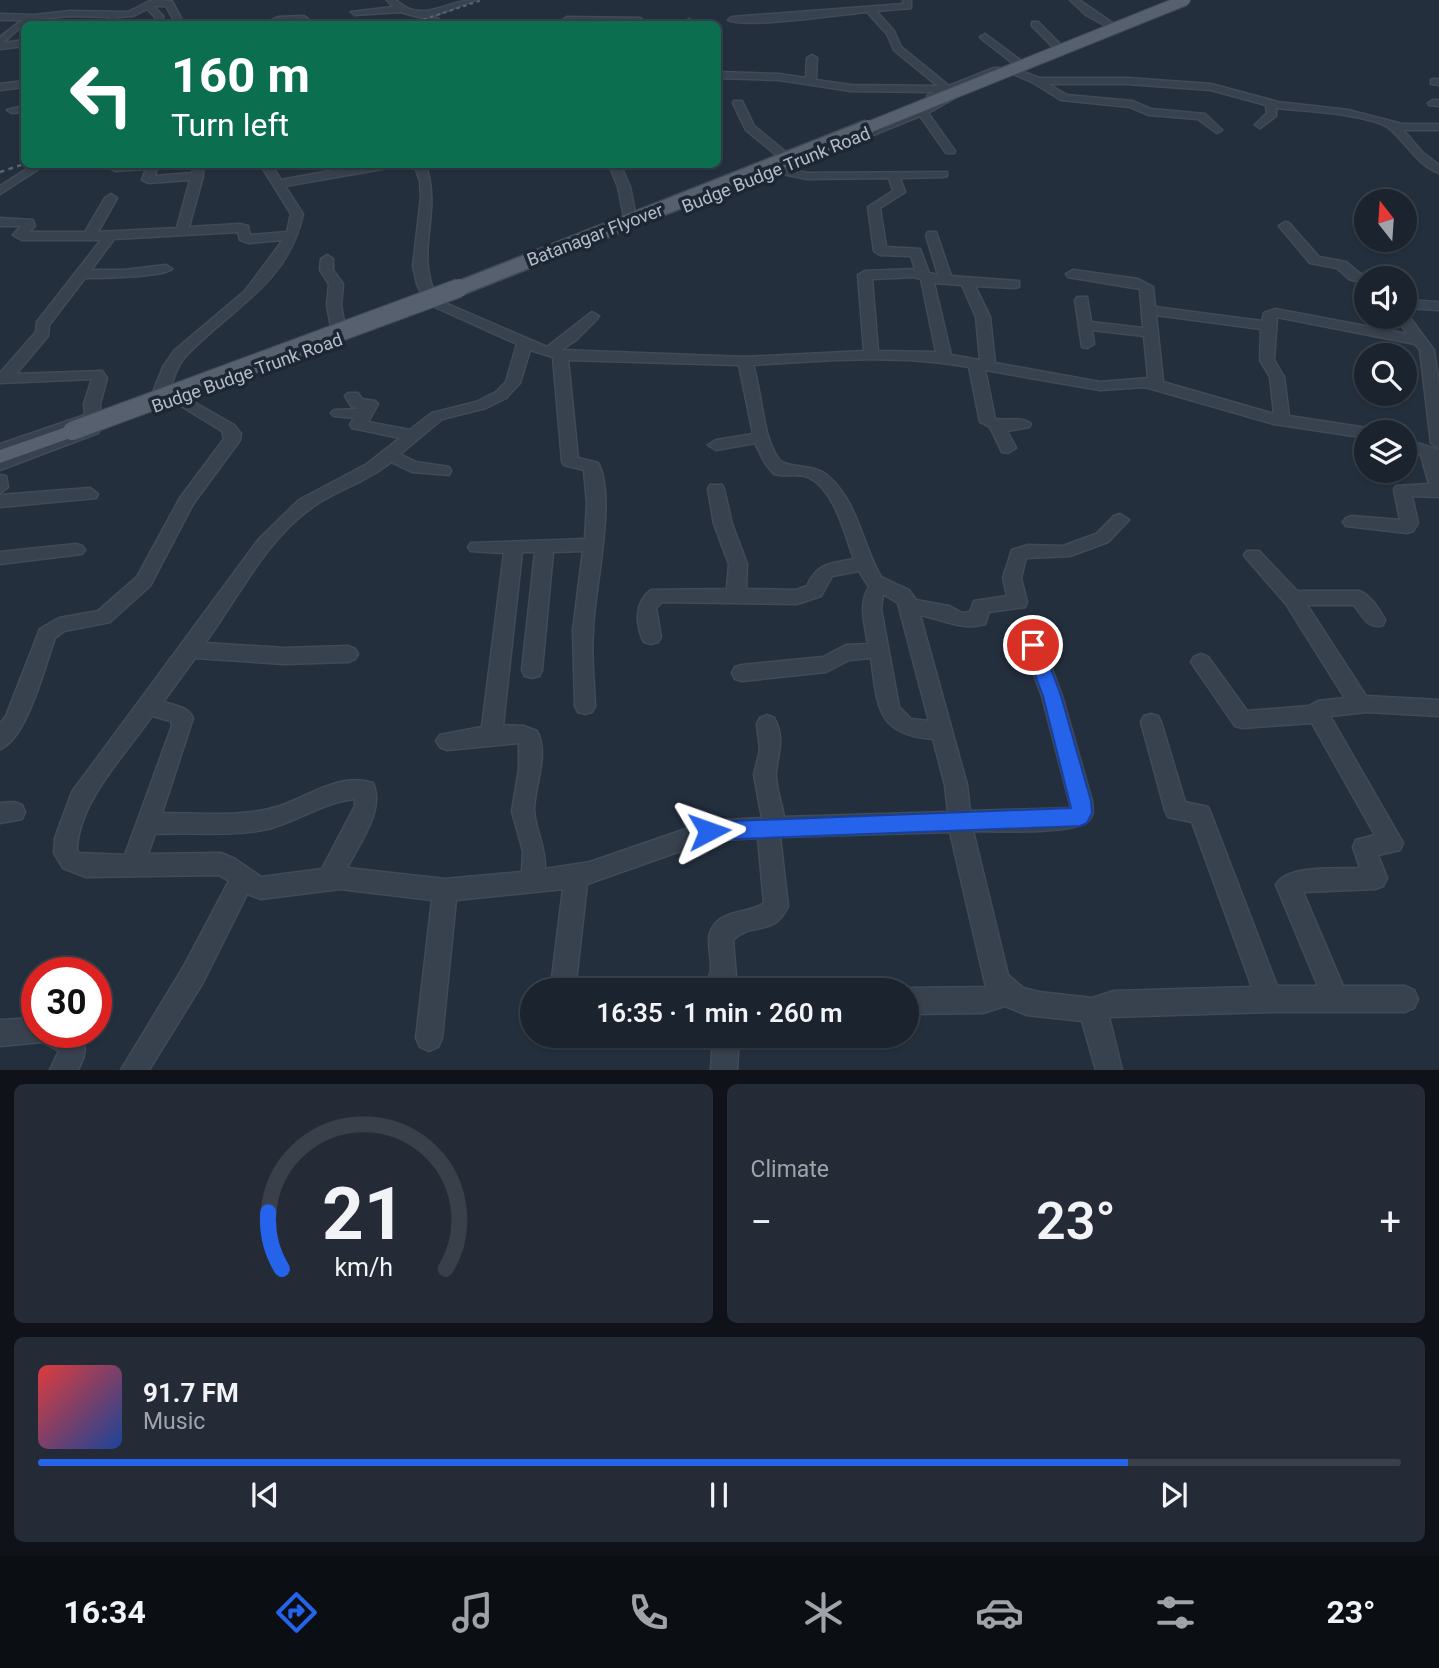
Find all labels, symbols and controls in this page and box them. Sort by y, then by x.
text: 160 m [171,47,310,104]
icon: left [56,49,147,140]
text: Turn left [171,106,289,144]
street label: Budge Budge Trunk Road [679,122,873,217]
north arrow [1354,189,1418,252]
map controls [1354,189,1417,483]
street label: Batanagar Flyover [524,199,666,270]
button: sound [1354,266,1417,329]
street label: Budge Budge Trunk Road [149,328,345,417]
button: search [1354,343,1417,406]
button: layers [1354,420,1417,483]
pin [1003,615,1063,675]
icon: arrive [1014,626,1052,664]
position arrow [672,794,746,868]
speed limit sign: 30 [21,957,112,1048]
text: 16:35 · 1 min · 260 m [596,998,843,1028]
text: Climate [751,1156,829,1183]
text: 21 [321,1172,405,1258]
text: 23° [1036,1191,1116,1252]
text: − [751,1200,772,1244]
text: + [1379,1200,1401,1244]
text: km/h [334,1253,393,1282]
text: 91.7 FM [143,1378,239,1408]
text: Music [143,1408,205,1435]
icon: previous [246,1476,284,1514]
icon: pause [700,1476,738,1514]
icon: next [1155,1476,1193,1514]
icon: directions [272,1588,321,1637]
icon: music [448,1588,497,1637]
icon: phone [624,1588,673,1637]
icon: climate [799,1588,848,1637]
icon: car [975,1588,1024,1637]
icon: filters [1151,1588,1200,1637]
text: 16:34 [63,1593,146,1631]
text: 23° [1326,1593,1376,1631]

